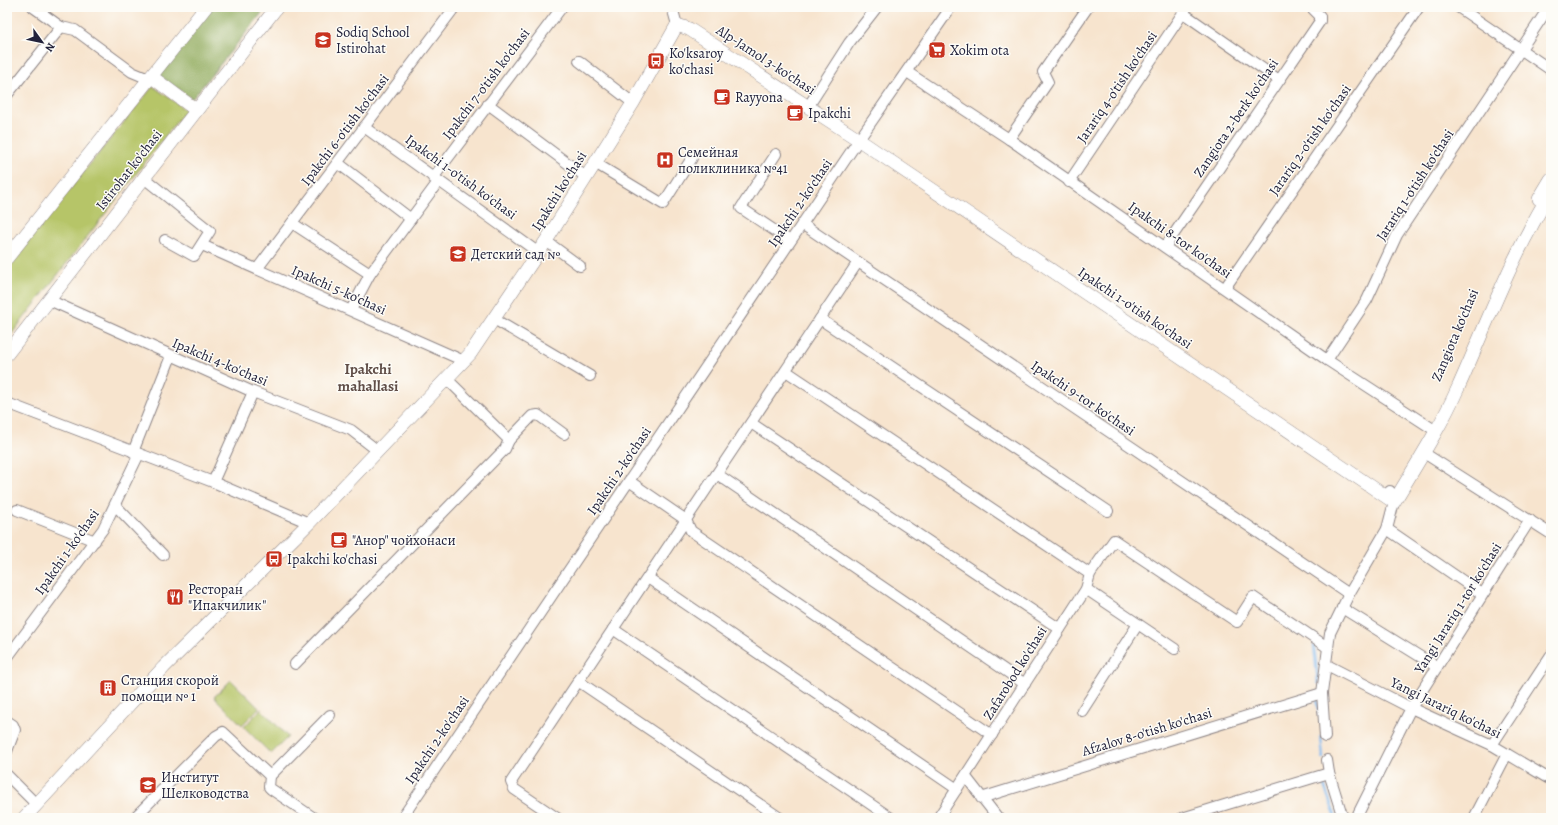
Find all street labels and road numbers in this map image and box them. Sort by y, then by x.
street label: Alp-Jamol 3-ko'chasi [712,20,819,99]
street label: Ipakchi 7-o'tish ko'chasi [438,24,534,144]
street label: Jarariq 4-o'tish ko'chasi [1072,27,1162,147]
street label: Zangiota 2-berk ko'chasi [1189,55,1283,181]
street label: Ipakchi 6-o'tish ko'chasi [297,70,393,190]
street label: Jarariq 2-o'tish ko'chasi [1264,81,1356,199]
street label: Jarariq 1-o'tish ko'chasi [1372,125,1458,245]
street label: Istirohat ko'chasi [92,126,166,214]
street label: Ipakchi 1-o'tish ko'chasi [401,130,521,224]
street label: Ipakchi ko'chasi [527,148,591,234]
street label: Ipakchi 2-ko'chasi [763,155,837,251]
street label: Ipakchi 8-tor ko'chasi [1124,197,1236,283]
street label: Ipakchi 5-ko'chasi [289,261,389,319]
street label: Ipakchi 1-o'tish ko'chasi [1074,263,1196,353]
street label: Zangiota ko'chasi [1427,286,1483,384]
street label: Ipakchi 4-ko'chasi [169,333,271,391]
street label: Ipakchi 9-tor ko'chasi [1027,356,1139,440]
street label: Ipakchi 2-ko'chasi [582,423,656,519]
street label: Ipakchi 1-ko'chasi [30,505,104,599]
street label: Yangi Jarariq 1-tor ko'chasi [1409,539,1506,678]
street label: Zafarobod ko'chasi [979,623,1051,723]
street label: Yangi Jarariq ko'chasi [1386,672,1505,743]
street label: Ipakchi 2-ko'chasi [400,692,474,788]
street label: Afzalov 8-o'tish ko'chasi [1079,703,1214,761]

